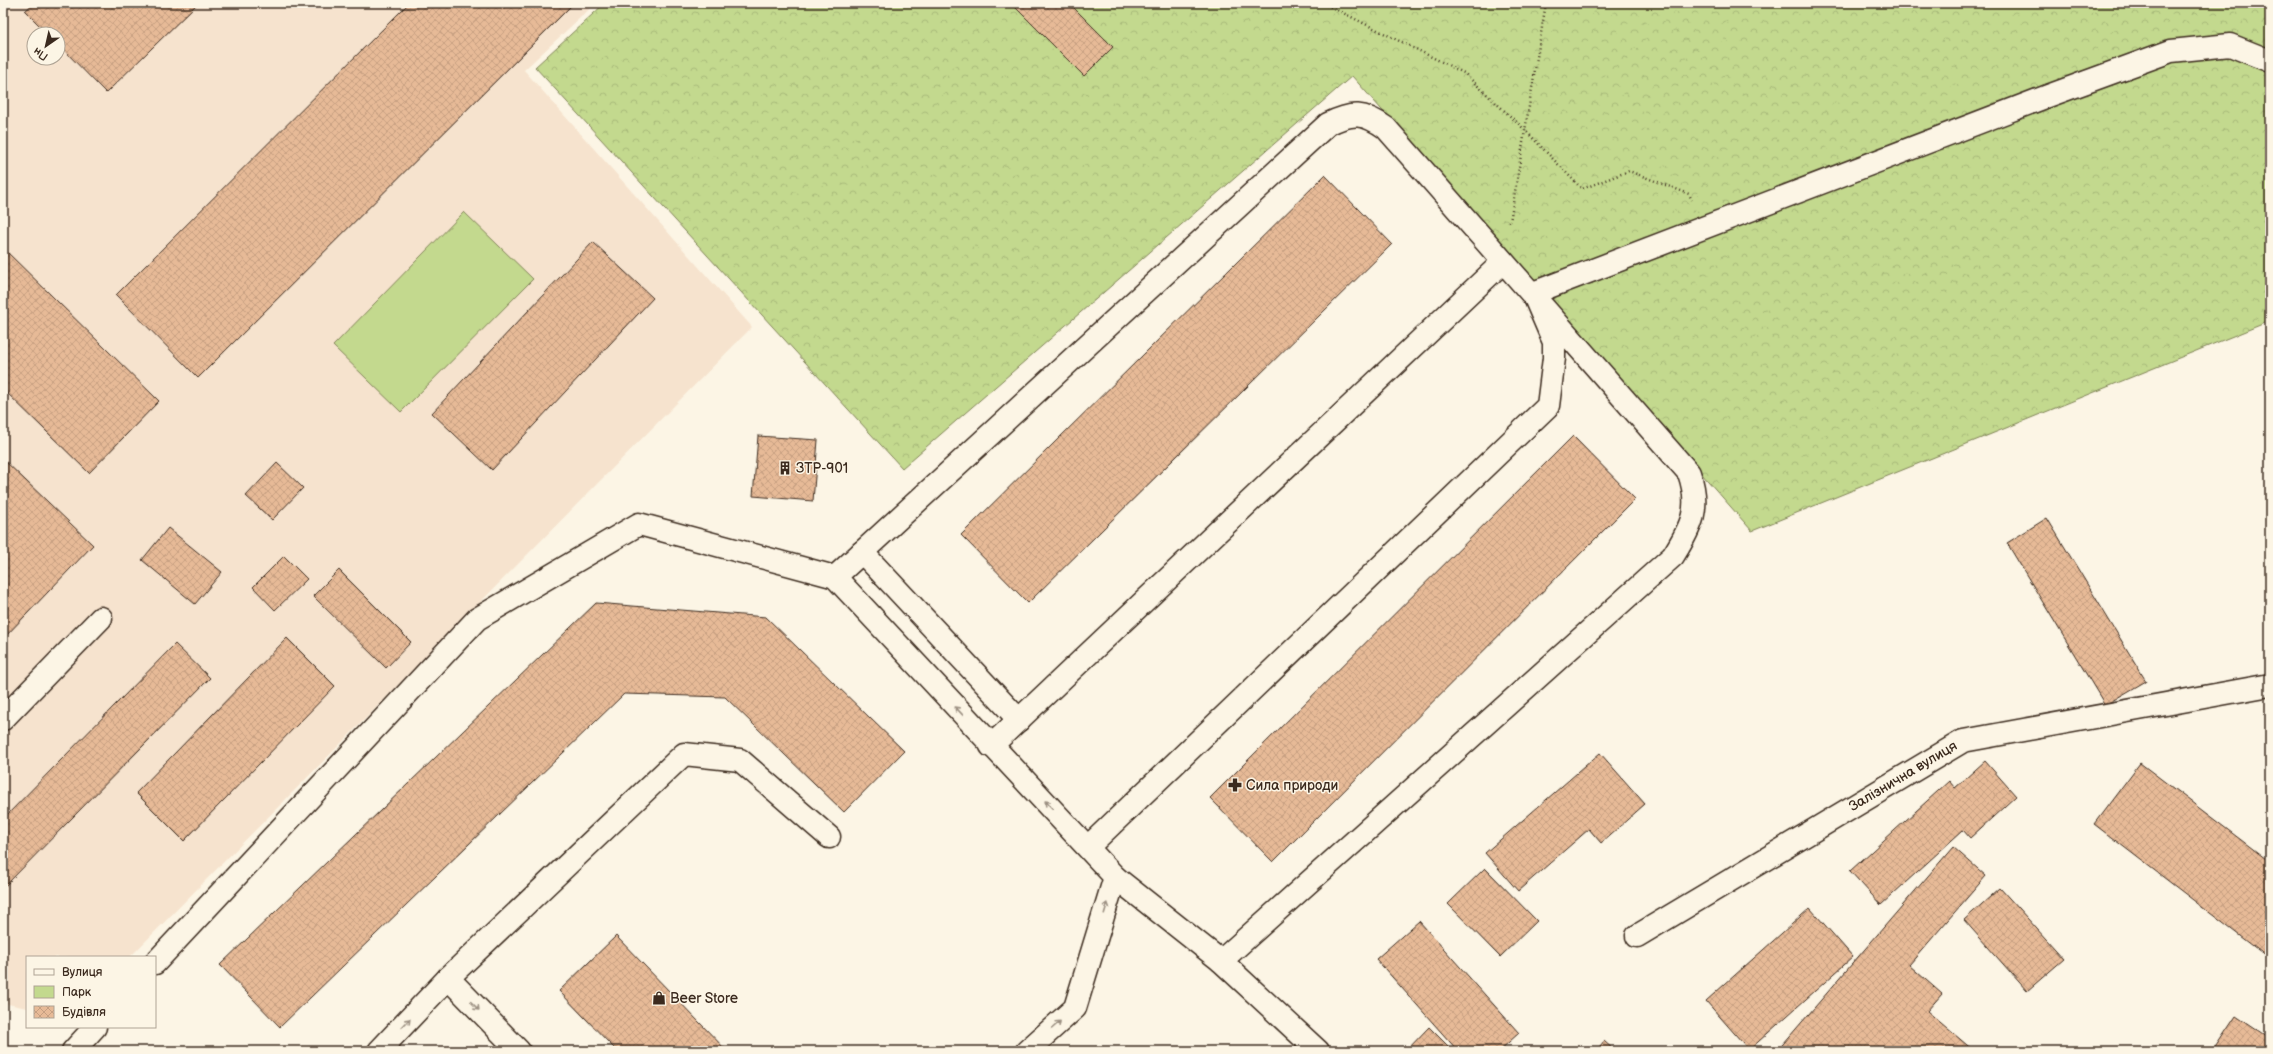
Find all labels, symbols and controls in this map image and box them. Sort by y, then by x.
north arrow [26,26,66,66]
text: Пн [31,44,50,63]
building icon: ЗТР-901 [777,460,793,476]
place label: ЗТР-901 [796,460,848,477]
one-way arrow [954,706,964,716]
street label: Залізнична вулиця [1846,737,1960,815]
pharmacy icon: Сила природи [1227,777,1243,793]
place label: Сила природи [1246,777,1338,794]
one-way arrow [1044,800,1053,810]
one-way arrow [1103,902,1110,915]
legend [26,956,156,1028]
text: Вулиця [62,965,103,980]
text: Парк [62,985,92,1000]
shop icon: Beer Store [651,990,667,1006]
place label: Beer Store [670,990,738,1007]
one-way arrow [471,1001,480,1011]
text: Будівля [62,1005,106,1020]
one-way arrow [401,1018,411,1028]
one-way arrow [1051,1020,1061,1030]

